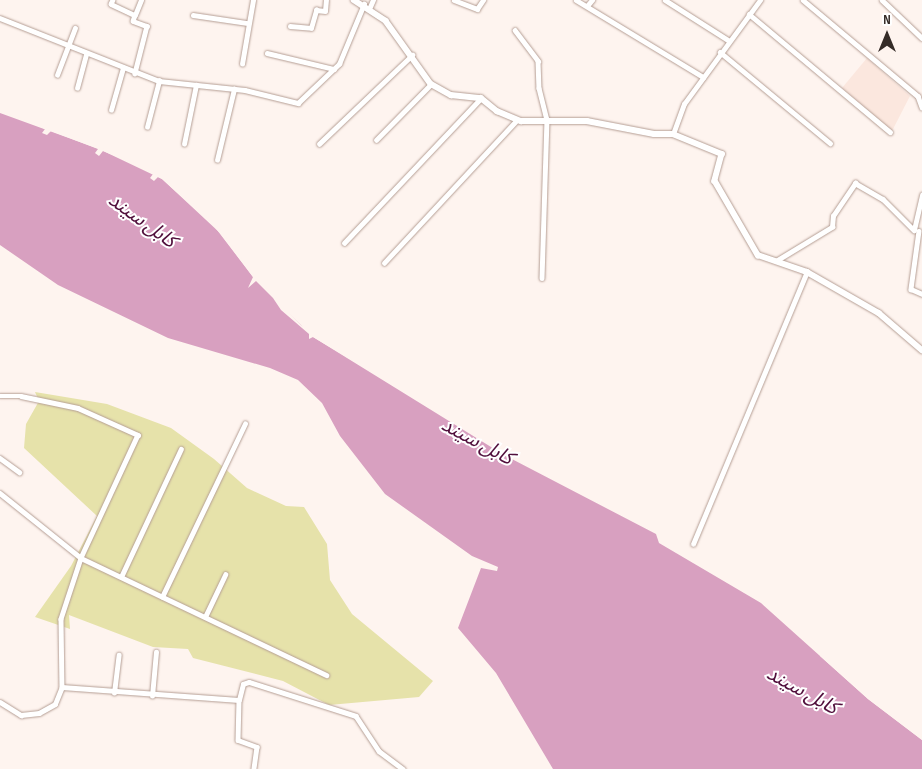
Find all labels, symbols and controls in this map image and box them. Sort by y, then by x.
north arrow [862,10,912,60]
text: N [883,11,891,28]
water label: کابل سيند [103,188,181,254]
water label: کابل سيند [437,413,517,471]
water label: کابل سيند [762,662,842,720]

